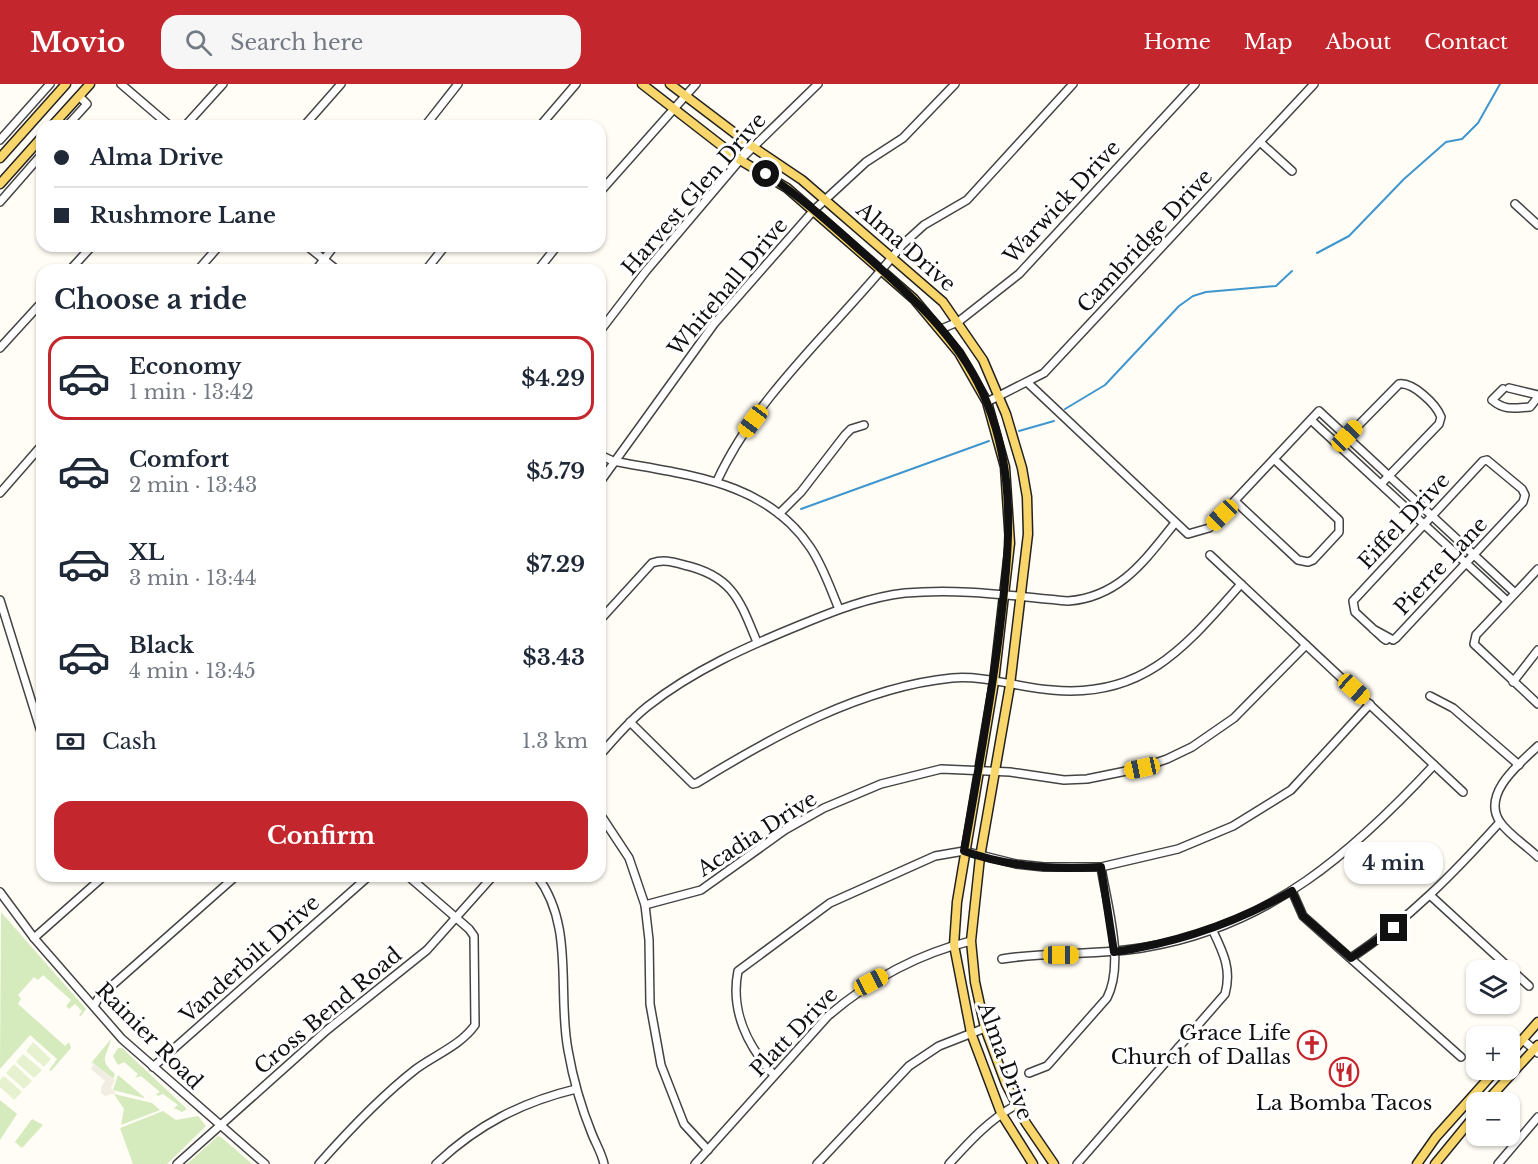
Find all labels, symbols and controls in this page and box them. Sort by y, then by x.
search box [161,15,581,69]
text: Movio [30,25,125,60]
icon: search [182,26,215,59]
text: Search here [230,29,363,56]
text: Home [1144,29,1211,55]
text: Map [1244,29,1292,55]
text: About [1325,29,1391,55]
text: Contact [1424,29,1508,55]
street label: Harvest Glen Drive [616,108,772,280]
street label: Warwick Drive [997,135,1126,270]
text: Alma Drive [90,144,223,171]
route start [752,160,779,187]
street label: Cambridge Drive [1072,164,1218,318]
street label: Alma Drive [850,196,961,297]
text: Rushmore Lane [90,202,276,229]
street label: Whitehall Drive [662,213,793,362]
text: Choose a ride [54,283,247,316]
icon: car [57,351,111,405]
text: Economy [129,353,241,380]
text: $4.29 [521,365,585,392]
text: 1 min · 13:42 [129,380,254,404]
car [735,401,771,441]
car [1328,417,1366,455]
icon: car [57,444,111,498]
text: Comfort [129,446,229,473]
text: $5.79 [526,458,585,485]
street label: Eiffel Drive [1353,467,1455,575]
text: 2 min · 13:43 [129,473,257,497]
car [1203,496,1241,534]
street label: Pierre Lane [1389,511,1493,621]
icon: car [57,537,111,591]
text: XL [129,539,164,566]
text: $7.29 [526,551,585,578]
text: 3 min · 13:44 [129,566,257,590]
icon: car [57,630,111,684]
text: Black [129,632,194,659]
text: $3.43 [522,644,585,671]
text: 4 min · 13:45 [129,659,256,683]
car [1335,670,1373,708]
icon: cash [54,725,87,758]
text: Cash [102,728,157,755]
text: 1.3 km [522,729,588,753]
car [1123,755,1161,781]
street label: Acadia Drive [691,786,822,883]
button: Confirm [54,801,588,870]
callout: 4 min [1344,841,1444,883]
text: 4 min [1362,851,1425,875]
street label: Vanderbilt Drive [174,890,325,1029]
route end [1380,914,1407,941]
street label: Cross Bend Road [249,942,407,1080]
car [1043,946,1079,964]
map controls [1466,960,1520,1146]
button: layers [1466,960,1520,1014]
car [851,966,891,998]
street label: Rainier Road [90,977,208,1095]
street label: Platt Drive [745,982,843,1082]
street label: Alma Drive [971,998,1038,1123]
place label: Grace Life Church of Dallas [1111,1020,1291,1070]
button: + [1466,1026,1520,1080]
church icon: Grace Life Church of Dallas [1296,1029,1328,1061]
restaurant icon: La Bomba Tacos [1328,1056,1360,1088]
place label: La Bomba Tacos [1256,1090,1432,1116]
button: − [1466,1092,1520,1146]

